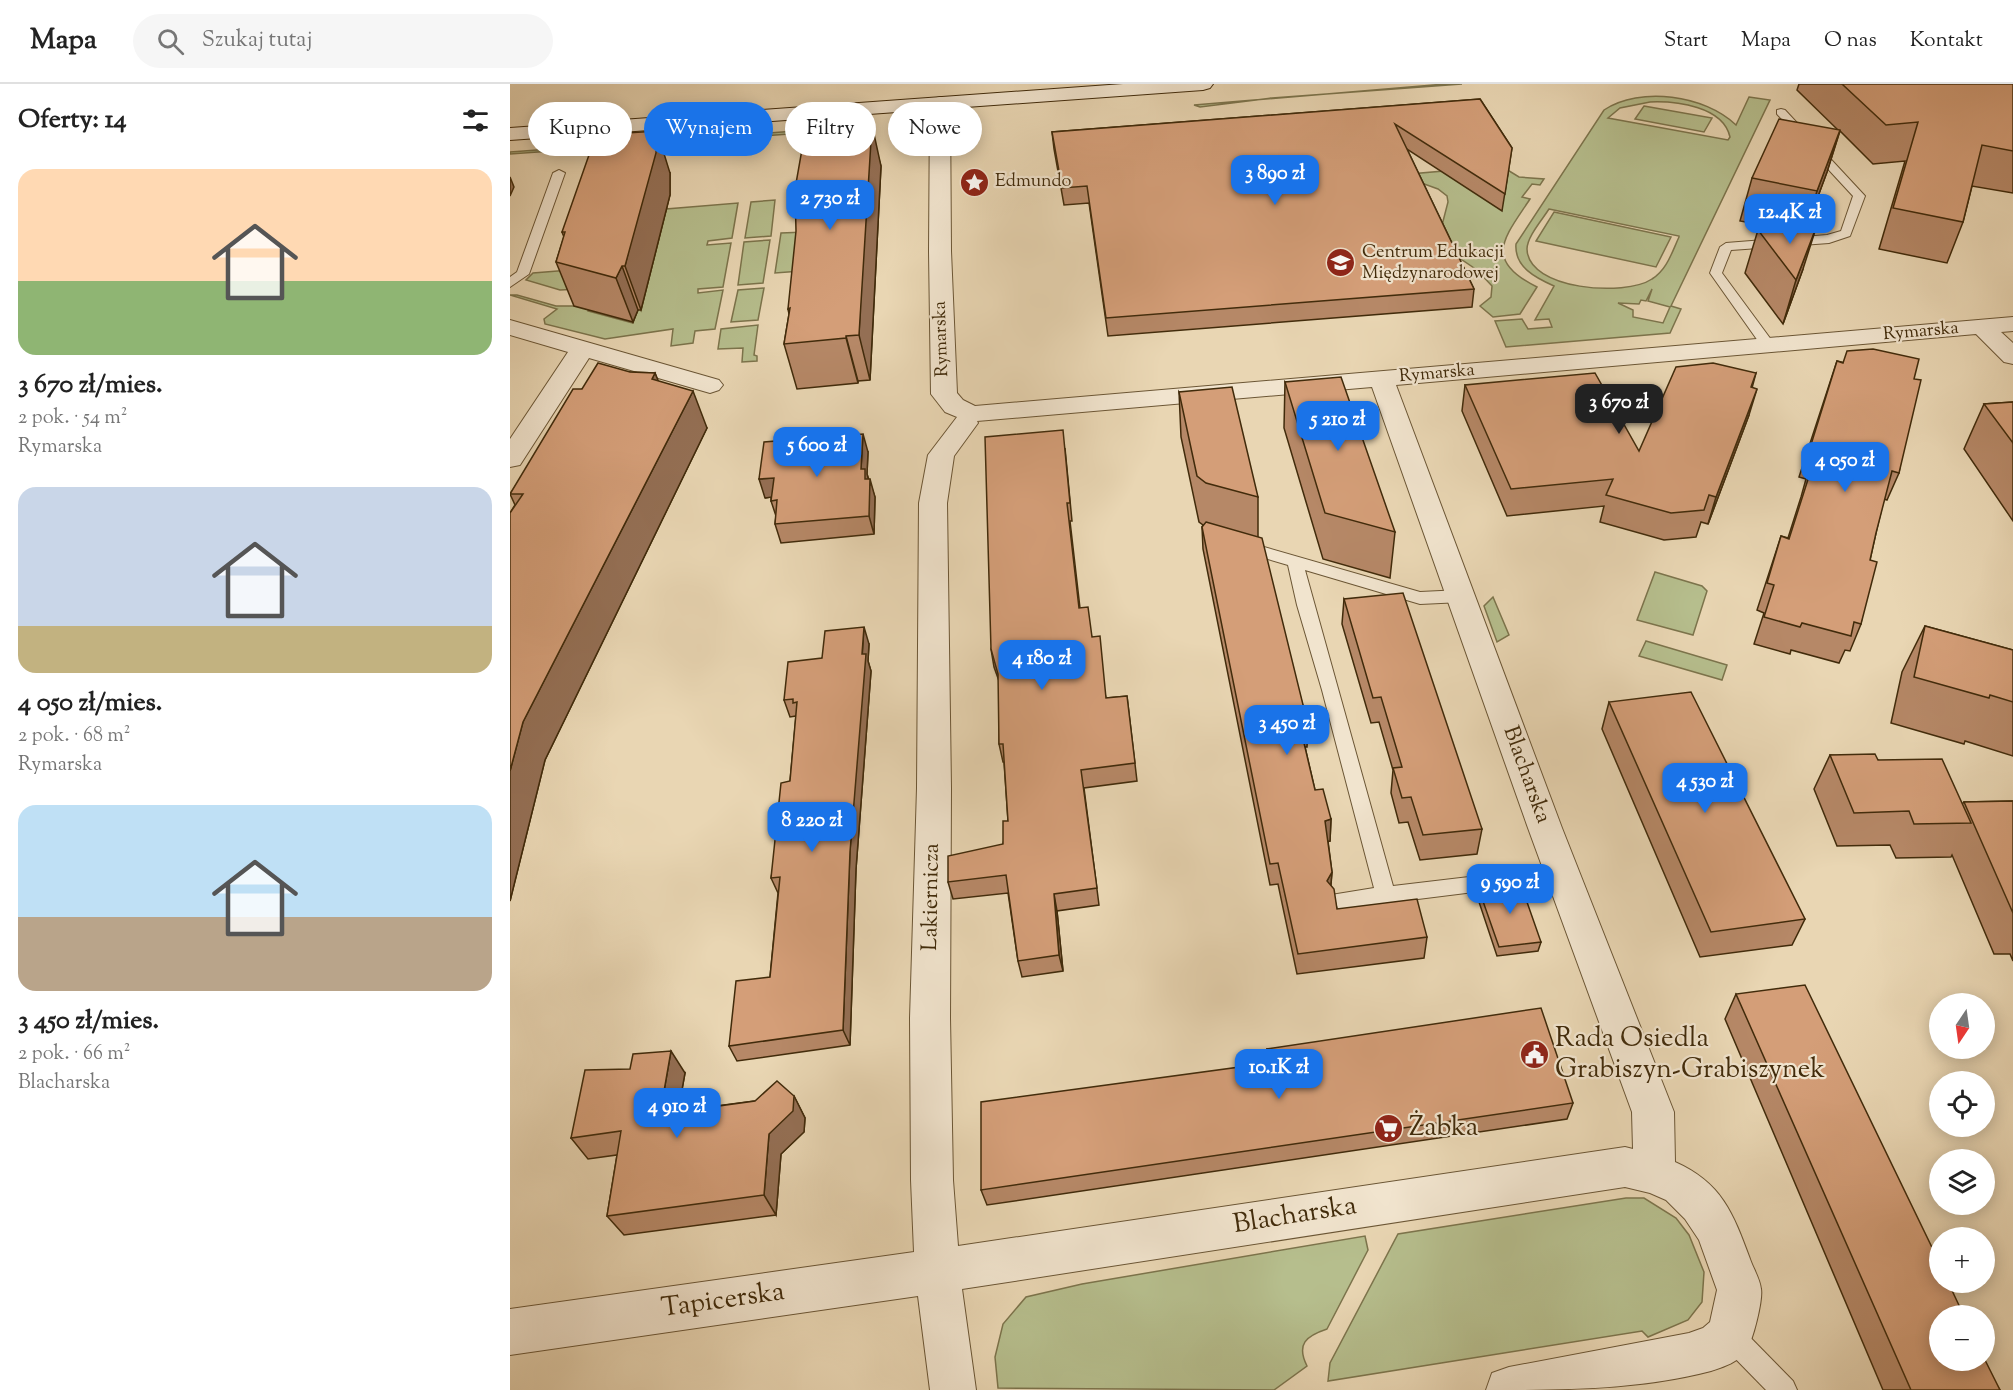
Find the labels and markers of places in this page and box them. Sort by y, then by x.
pin: 3 890 zł [1213,155,1337,206]
place icon: Edmundo [958,166,990,198]
place label: Edmundo [995,169,1072,195]
pin: 2 730 zł [768,180,892,231]
pin: 12.4K zł [1728,194,1852,245]
place label: Centrum Edukacji Międzynarodowej [1362,240,1504,287]
school or university icon: Centrum Edukacji Międzynarodowej [1325,247,1357,279]
pin: 3 670 zł [1557,384,1681,435]
pin: 5 210 zł [1276,401,1400,452]
pin: 5 600 zł [755,427,879,478]
pin: 4 050 zł [1783,442,1907,493]
pin: 4 180 zł [980,640,1104,691]
pin: 3 450 zł [1225,705,1349,756]
pin: 4 530 zł [1643,763,1767,814]
pin: 8 220 zł [750,802,874,853]
pin: 9 590 zł [1448,864,1572,915]
place label: Rada Osiedla Grabiszyn-Grabiszynek [1555,1020,1825,1090]
public building icon: Rada Osiedla Grabiszyn-Grabiszynek [1518,1039,1550,1071]
pin: 10.1K zł [1217,1049,1341,1100]
pin: 4 910 zł [615,1088,739,1139]
place label: Żabka [1409,1109,1478,1148]
supermarket icon: Żabka [1372,1112,1404,1144]

